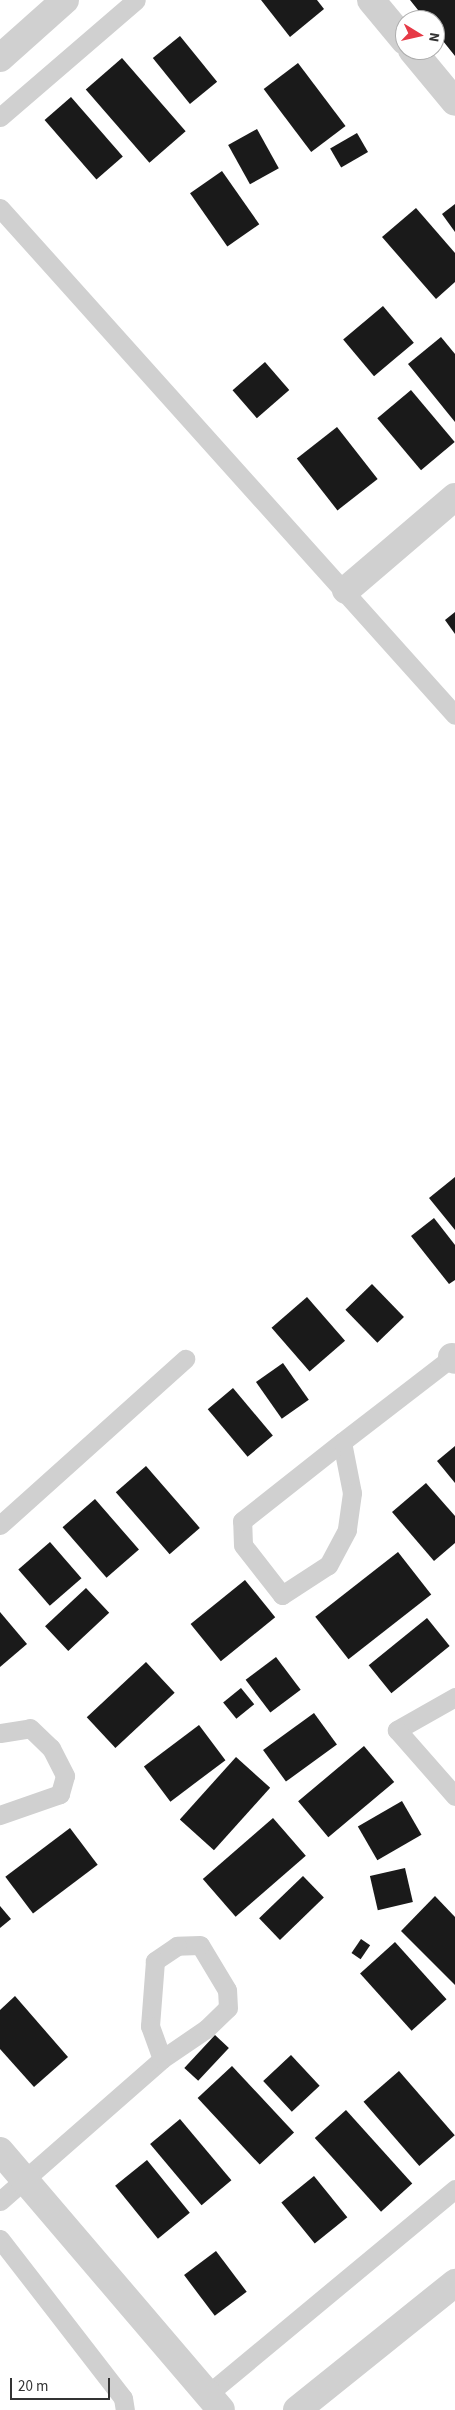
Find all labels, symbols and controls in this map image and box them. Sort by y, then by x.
north arrow [395,10,445,60]
text: N [423,31,444,43]
scale bar [12,2368,112,2400]
text: 20 m [18,2376,48,2397]

